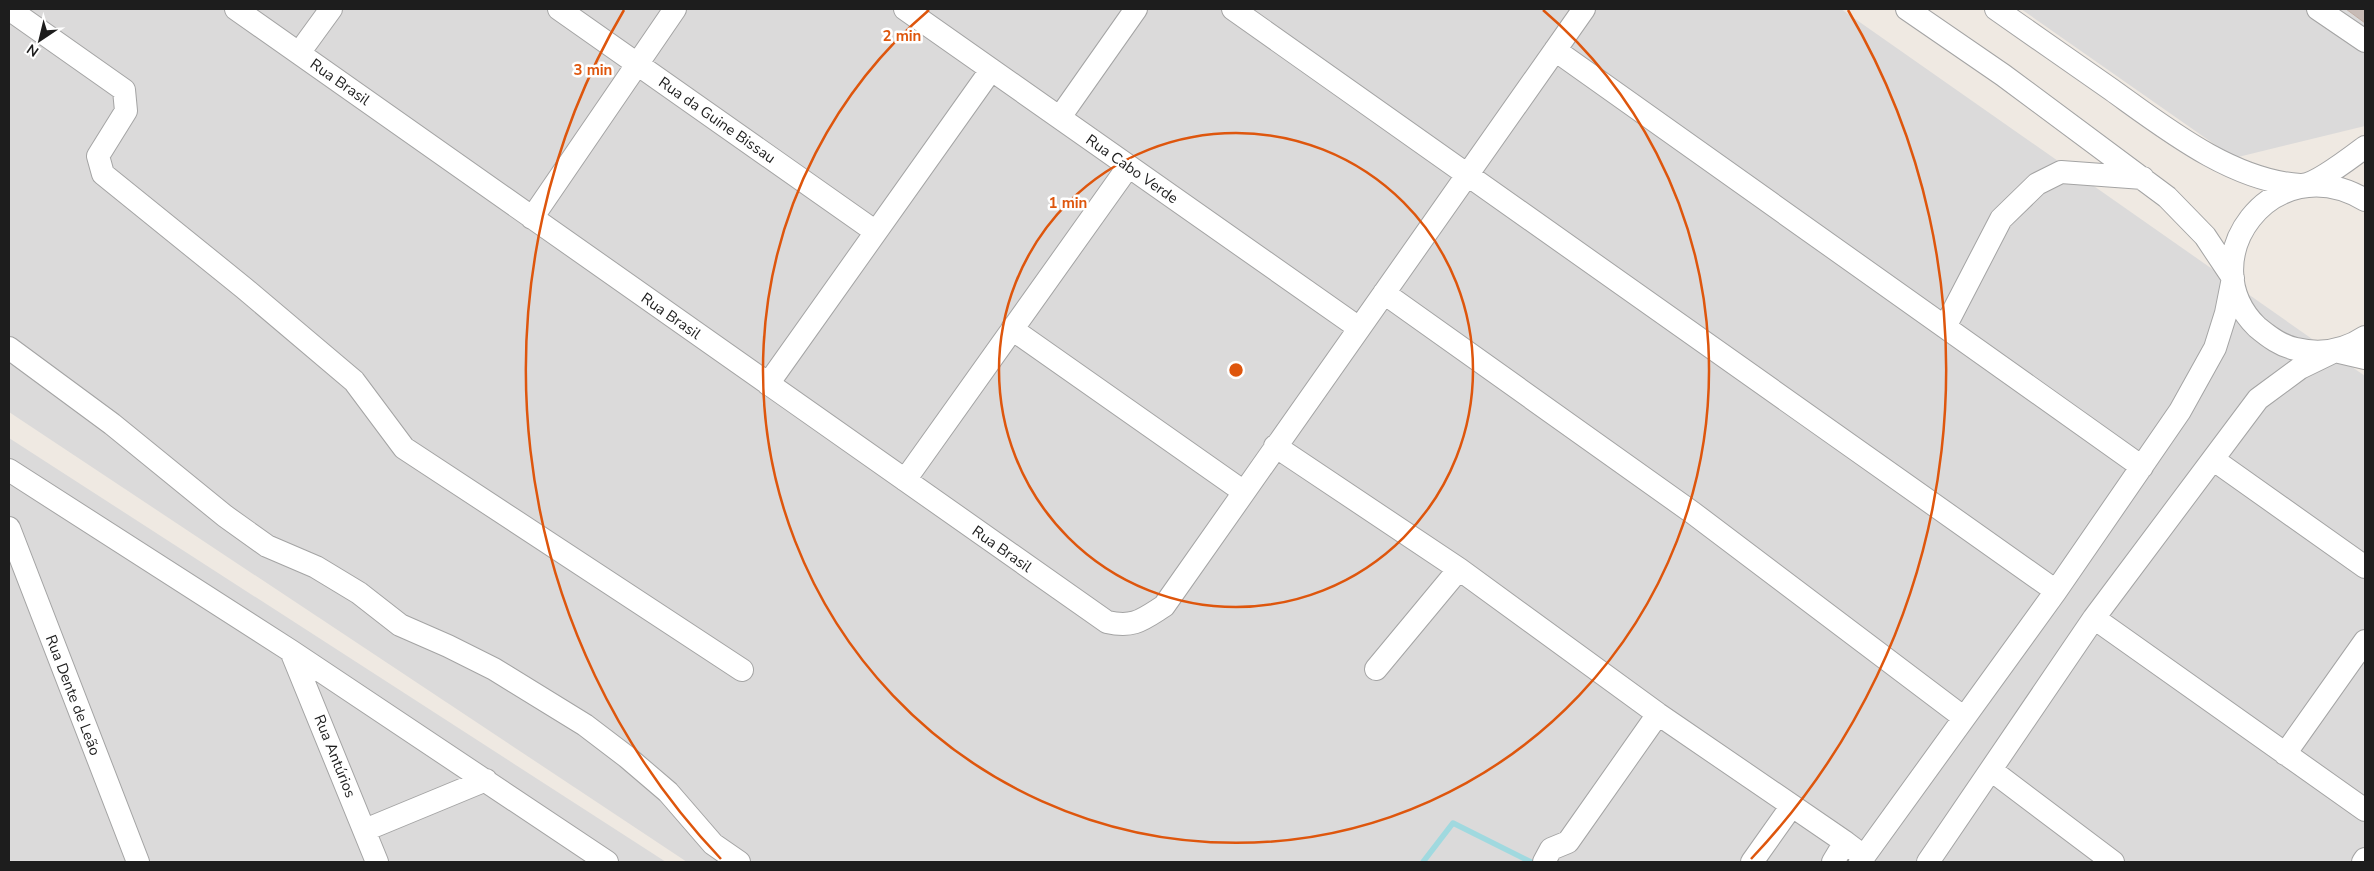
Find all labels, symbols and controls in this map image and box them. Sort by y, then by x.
north arrow [15,15,65,65]
text: 2 min [883,26,921,46]
text: N [23,39,43,61]
street label: Rua Brasil [306,54,374,110]
text: 3 min [574,60,612,80]
street label: Rua da Guine Bissau [655,72,779,168]
street label: Rua Cabo Verde [1082,130,1182,208]
text: 1 min [1049,193,1087,213]
street label: Rua Brasil [637,288,705,344]
centre of rings [1227,361,1245,379]
street label: Rua Brasil [968,521,1036,577]
street label: Rua Dente de Leão [41,632,105,758]
street label: Rua Antúrios [309,712,361,800]

